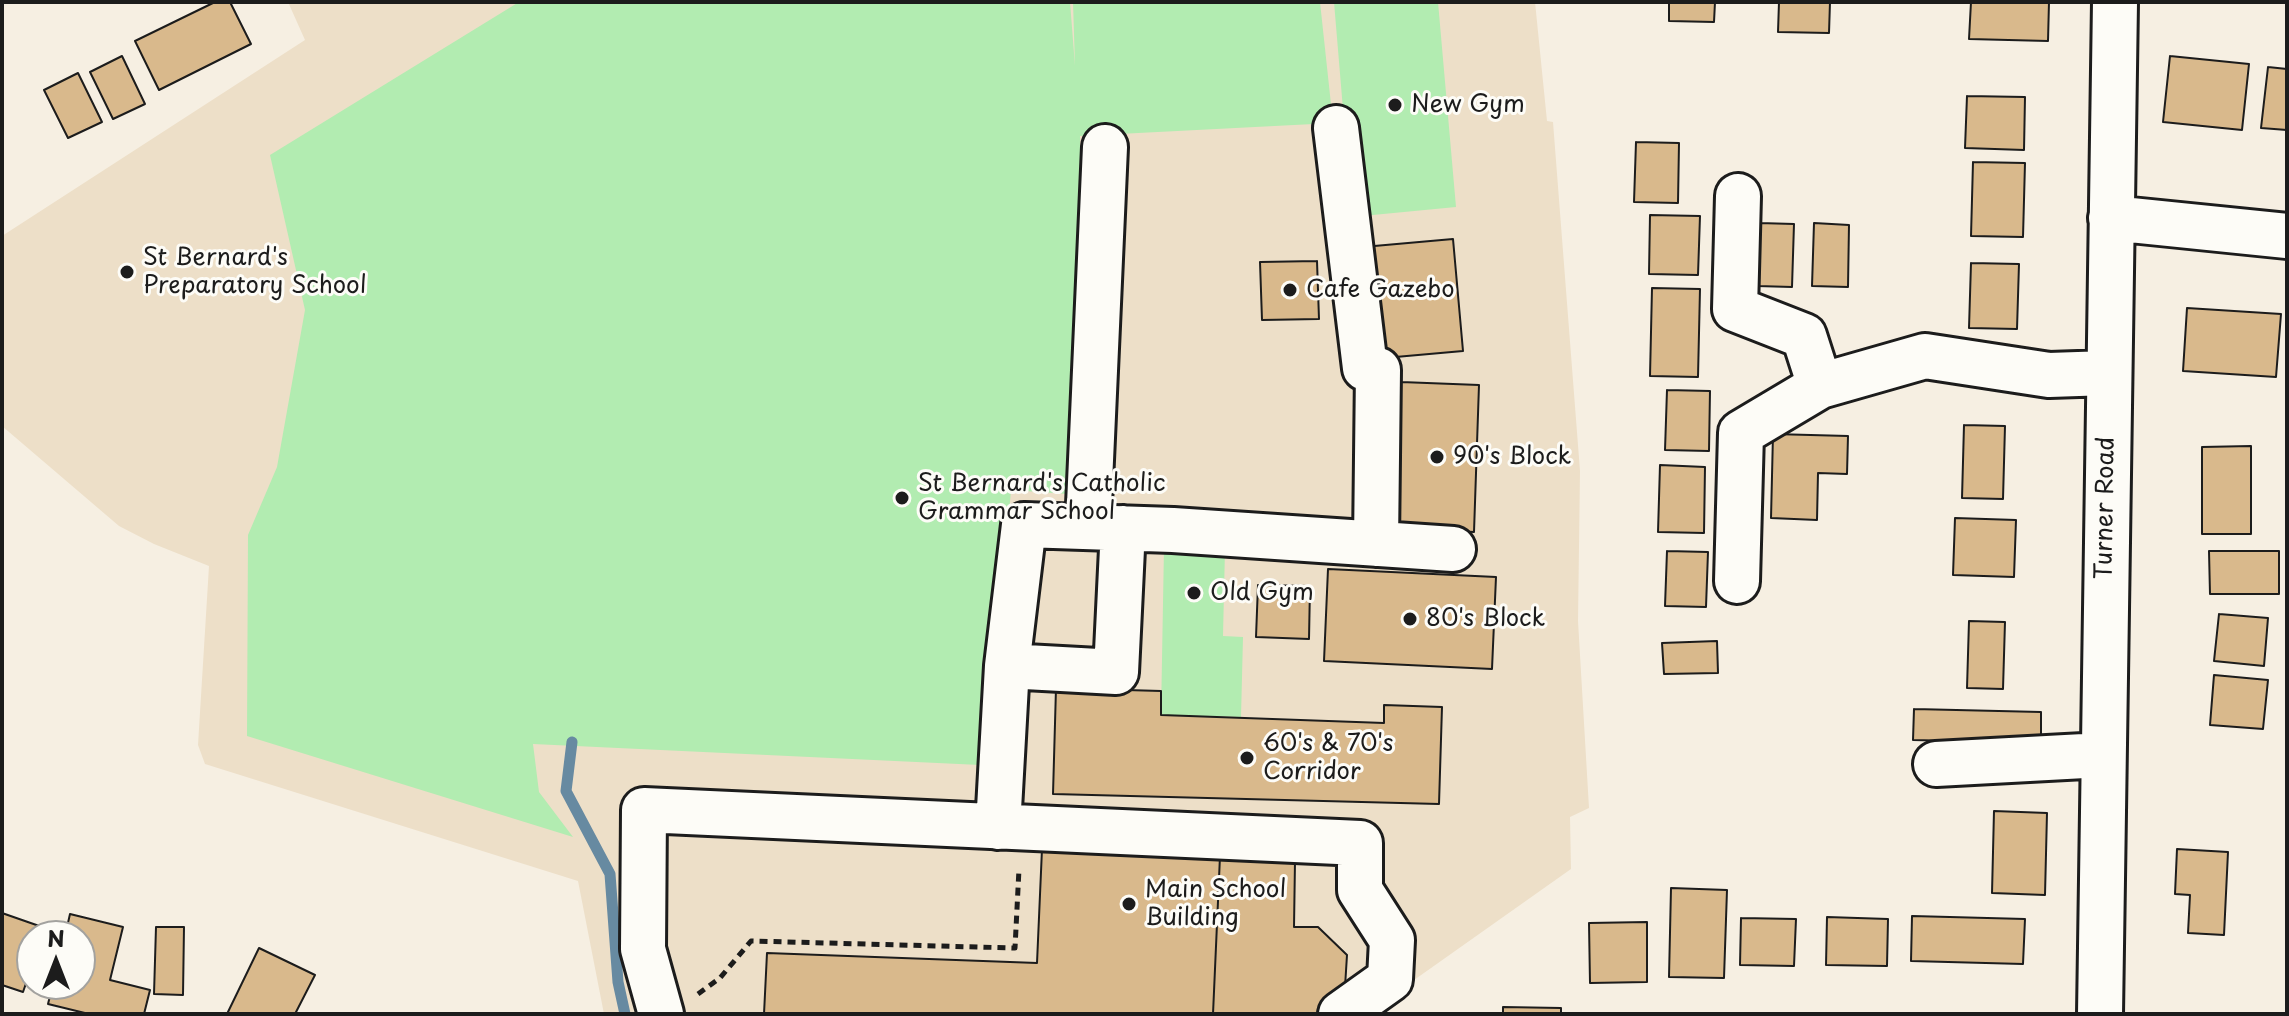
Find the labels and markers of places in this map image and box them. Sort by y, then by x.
place label: New Gym [1411,91,1525,119]
marker: New Gym [1386,96,1404,114]
place label: St Bernard's Preparatory School [143,244,367,300]
marker: St Bernard's Preparatory School [118,263,136,281]
place label: Cafe Gazebo [1306,276,1455,304]
marker: Cafe Gazebo [1281,281,1299,299]
place label: 90's Block [1453,443,1571,471]
marker: 90's Block [1428,448,1446,466]
place label: St Bernard's Catholic Grammar School [918,470,1165,526]
marker: St Bernard's Catholic Grammar School [893,489,911,507]
place label: Old Gym [1210,579,1314,607]
marker: Old Gym [1185,584,1203,602]
place label: 80's Block [1426,605,1545,633]
marker: 80's Block [1401,610,1419,628]
place label: 60's & 70's Corridor [1263,730,1393,786]
marker: 60's & 70's Corridor [1238,749,1256,767]
place label: Main School Building [1145,876,1286,932]
marker: Main School Building [1120,895,1138,913]

